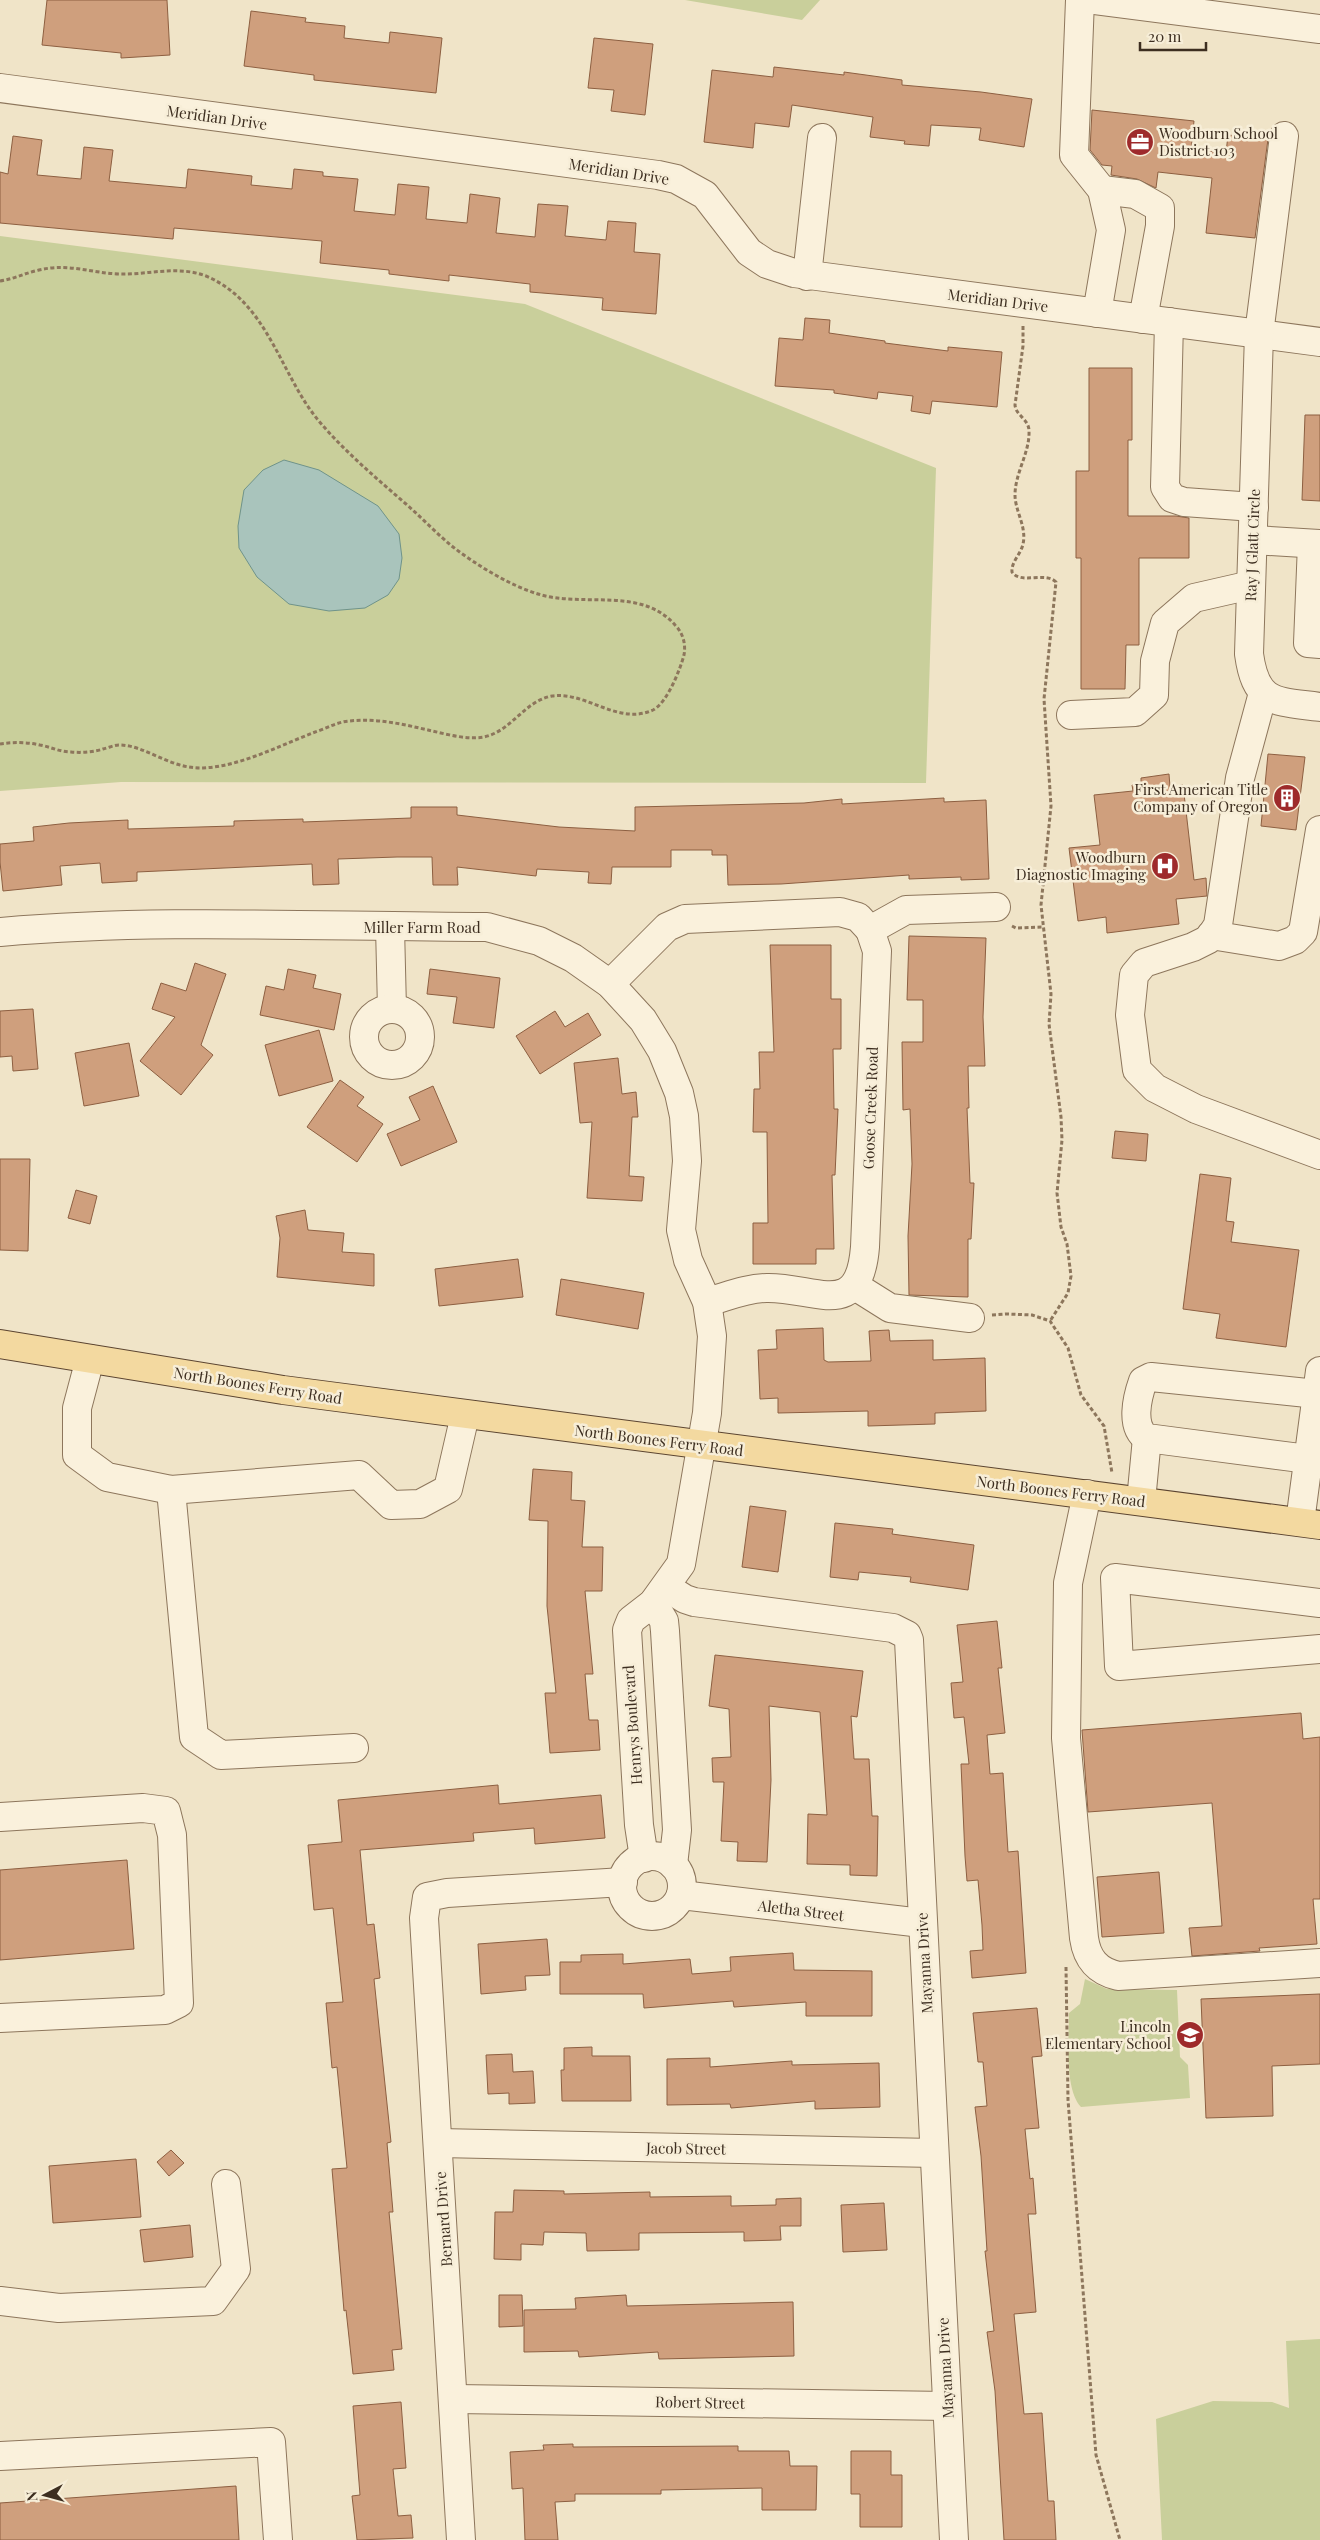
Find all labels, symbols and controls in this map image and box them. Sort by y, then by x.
scale bar [1140,20,1206,52]
text: 20 m [1148,26,1182,46]
street label: Meridian Drive [165,100,269,134]
place label: Woodburn School District 103 [1158,123,1278,160]
office icon: Woodburn School District 103 [1125,127,1155,157]
street label: Meridian Drive [567,153,671,189]
street label: Meridian Drive [946,284,1050,316]
street label: Ray J Glatt Circle [1240,488,1264,602]
place label: First American Title Company of Oregon [1133,779,1268,816]
building icon: First American Title Company of Oregon [1272,783,1302,813]
place label: Woodburn Diagnostic Imaging [1016,847,1146,884]
hospital icon: Woodburn Diagnostic Imaging [1150,851,1180,881]
street label: Miller Farm Road [363,917,481,937]
street label: Goose Creek Road [858,1046,882,1170]
street label: North Boones Ferry Road [172,1362,344,1408]
street label: North Boones Ferry Road [573,1420,745,1460]
street label: North Boones Ferry Road [975,1471,1147,1511]
street label: Henrys Boulevard [618,1664,646,1786]
street label: Aletha Street [756,1895,846,1925]
street label: Mayanna Drive [911,1912,937,2014]
place label: Lincoln Elementary School [1045,2016,1171,2053]
school or university icon: Lincoln Elementary School [1175,2020,1205,2050]
street label: Jacob Street [645,2137,727,2159]
street label: Bernard Drive [430,2171,456,2267]
street label: Mayanna Drive [932,2317,958,2419]
street label: Robert Street [655,2391,746,2413]
north arrow [20,2470,70,2520]
text: N [22,2490,42,2502]

